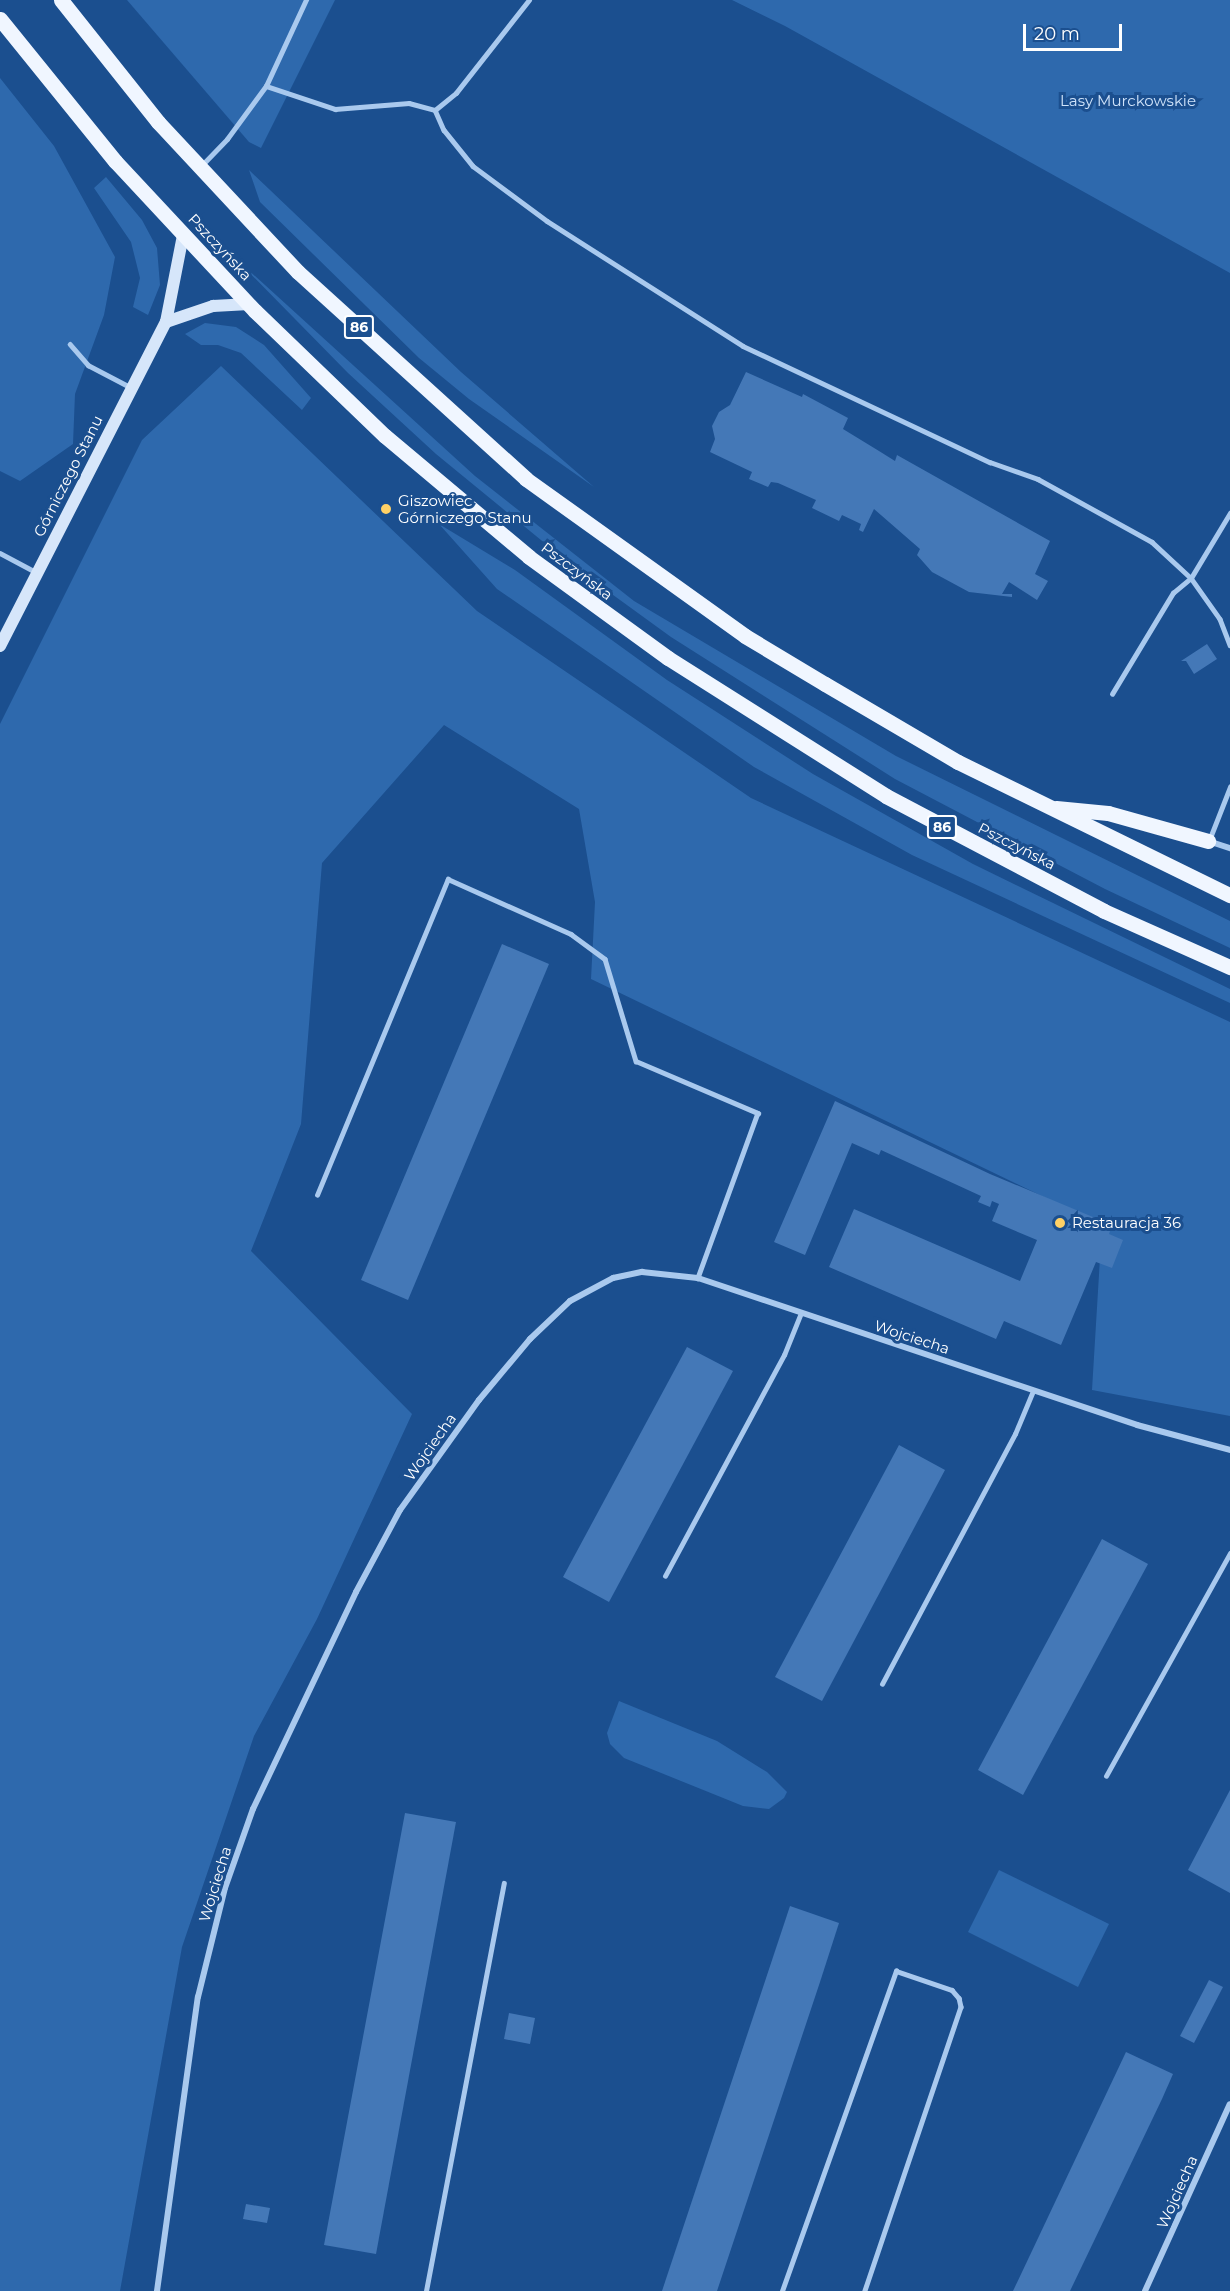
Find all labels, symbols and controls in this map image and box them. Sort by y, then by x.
scale bar [1026,12,1125,50]
text: 20 m [1034,23,1080,45]
park label: Lasy Murckowskie [1060,92,1196,110]
street label: Pszczyńska [185,210,255,284]
road number: 86 [342,316,376,338]
street label: Górniczego Stanu [30,412,106,540]
place label: Giszowiec Górniczego Stanu [398,491,532,526]
marker: Giszowiec Górniczego Stanu [379,502,393,516]
street label: Pszczyńska [538,538,616,604]
road number: 86 [926,816,958,838]
street label: Pszczyńska [975,819,1059,873]
place label: Restauracja 36 [1072,1214,1181,1232]
marker: Restauracja 36 [1053,1216,1067,1230]
street label: Wojciecha [872,1316,952,1358]
street label: Wojciecha [400,1410,460,1484]
street label: Wojciecha [195,1844,235,1924]
street label: Wojciecha [1153,2153,1201,2231]

